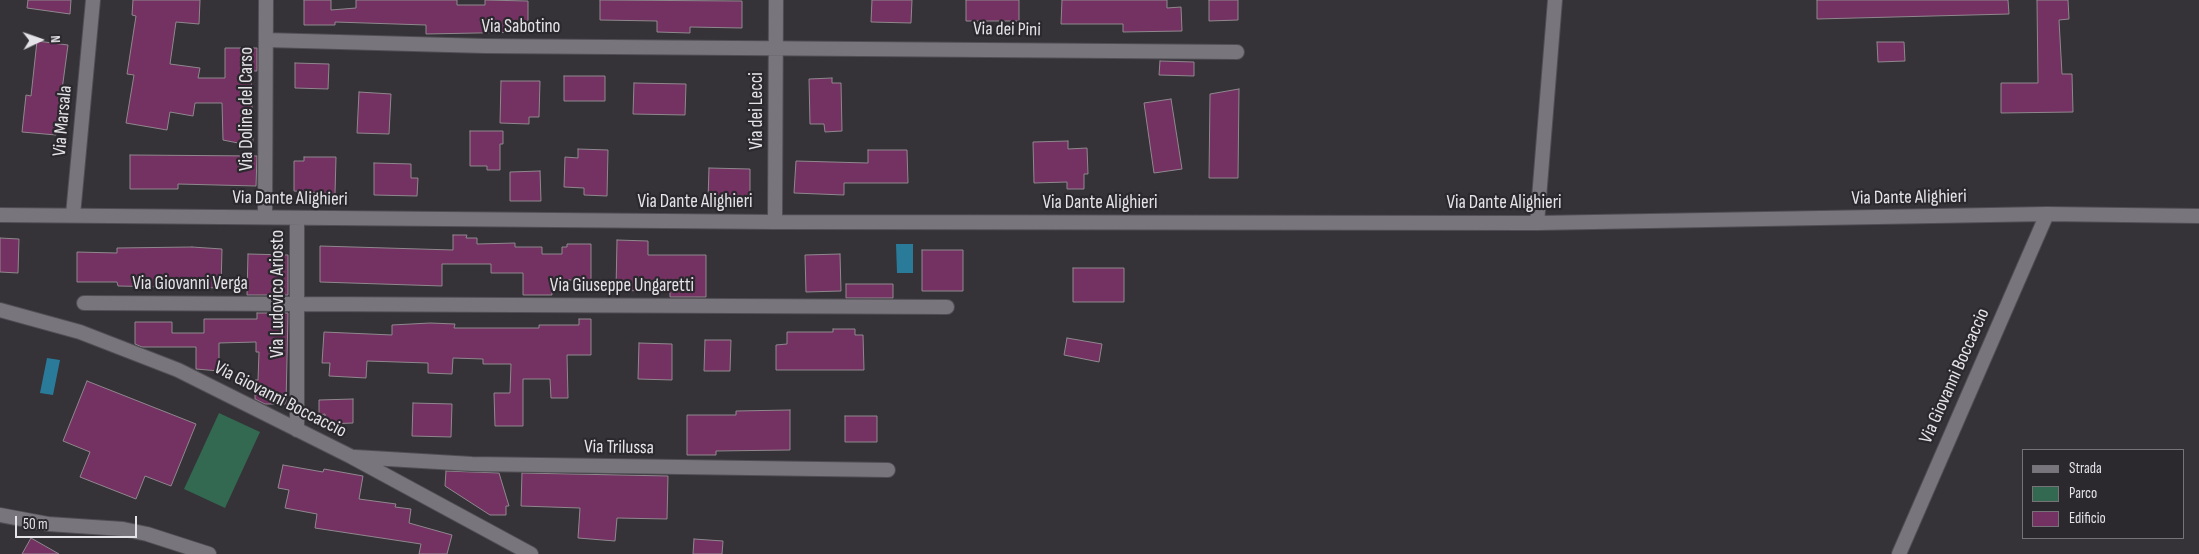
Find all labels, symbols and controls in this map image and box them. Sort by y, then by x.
north arrow [15,15,65,65]
street label: Via Sabotino [482,16,560,38]
street label: Via dei Pini [973,18,1041,42]
text: N [47,35,64,43]
street label: Via Doline del Carso [236,47,258,171]
street label: Via dei Lecci [746,72,768,150]
street label: Via Marsala [49,85,77,157]
street label: Via Dante Alighieri [1851,186,1967,210]
street label: Via Dante Alighieri [232,187,348,211]
street label: Via Dante Alighieri [637,191,753,213]
street label: Via Dante Alighieri [1042,192,1158,214]
street label: Via Dante Alighieri [1446,192,1562,214]
street label: Via Ludovico Ariosto [267,230,289,358]
street label: Via Giovanni Verga [132,273,248,295]
street label: Via Giuseppe Ungaretti [550,275,694,297]
street label: Via Giovanni Boccaccio [1915,305,1995,447]
street label: Via Giovanni Boccaccio [210,357,350,443]
street label: Via Trilussa [584,436,654,460]
legend [2022,449,2184,539]
text: Strada [2069,459,2102,478]
text: Parco [2069,484,2097,503]
scale bar [18,506,140,538]
text: Edificio [2069,509,2106,528]
text: 50 m [23,515,48,534]

